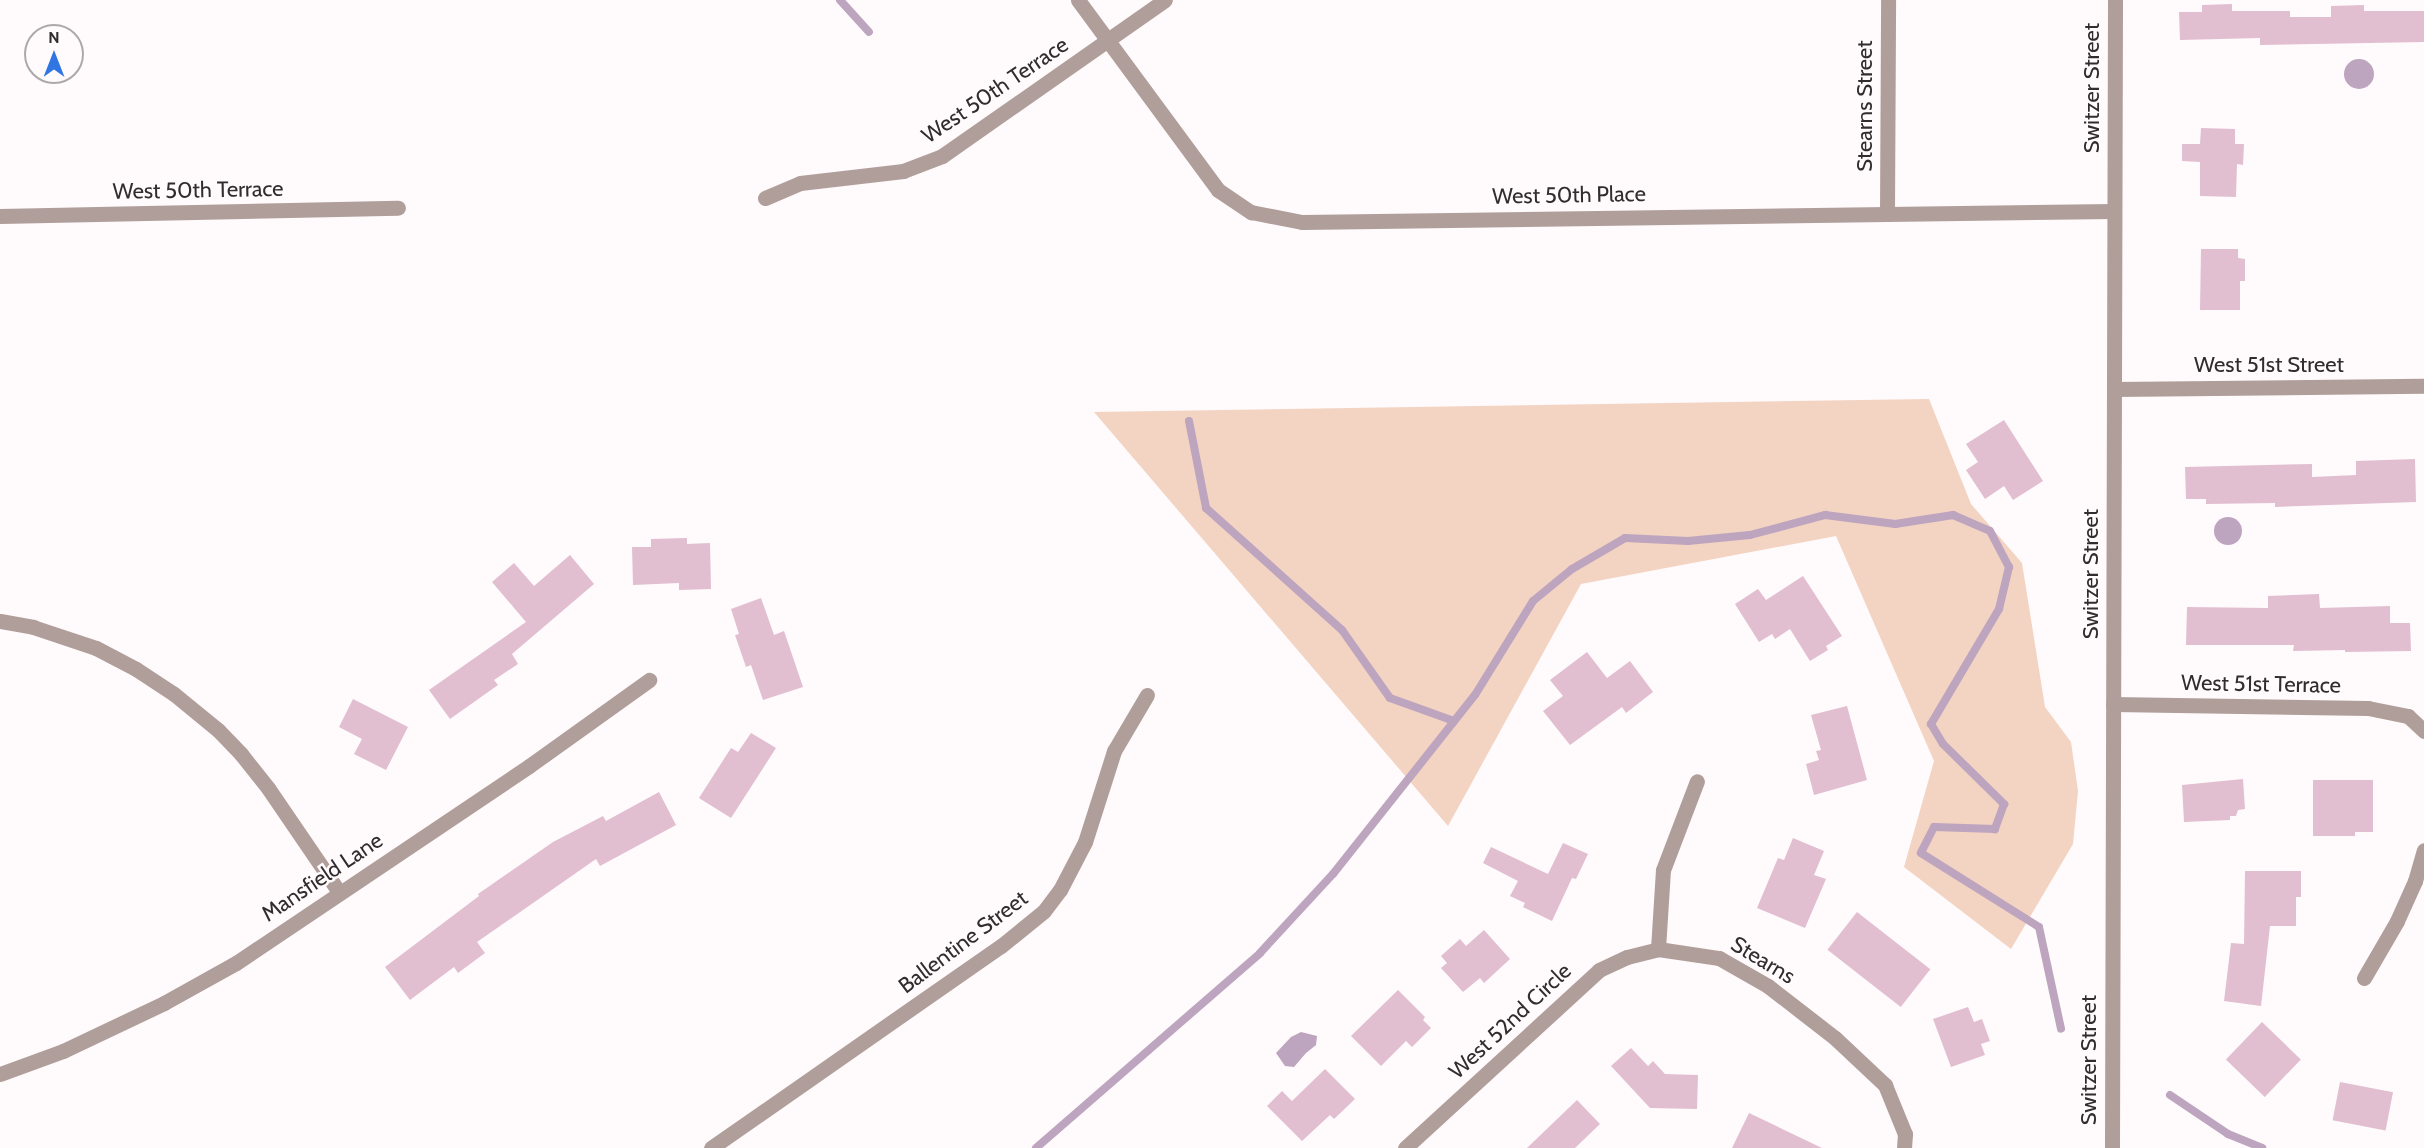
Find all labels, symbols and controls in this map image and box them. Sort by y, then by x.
street label: Switzer Street [2079,23,2105,153]
north arrow [24,24,84,84]
text: N [48,28,60,47]
street label: West 50th Terrace [917,31,1073,149]
street label: Stearns Street [1852,40,1878,172]
street label: West 50th Terrace [112,175,284,205]
street label: West 50th Place [1492,180,1646,210]
street label: West 51st Street [2194,352,2344,378]
street label: Switzer Street [2078,509,2104,639]
street label: West 51st Terrace [2181,669,2341,699]
street label: Mansfield Lane [256,827,388,927]
street label: Ballentine Street [893,885,1033,999]
street label: Stearns [1726,931,1800,989]
street label: West 52nd Circle [1443,958,1577,1084]
street label: Switzer Street [2076,995,2102,1125]

